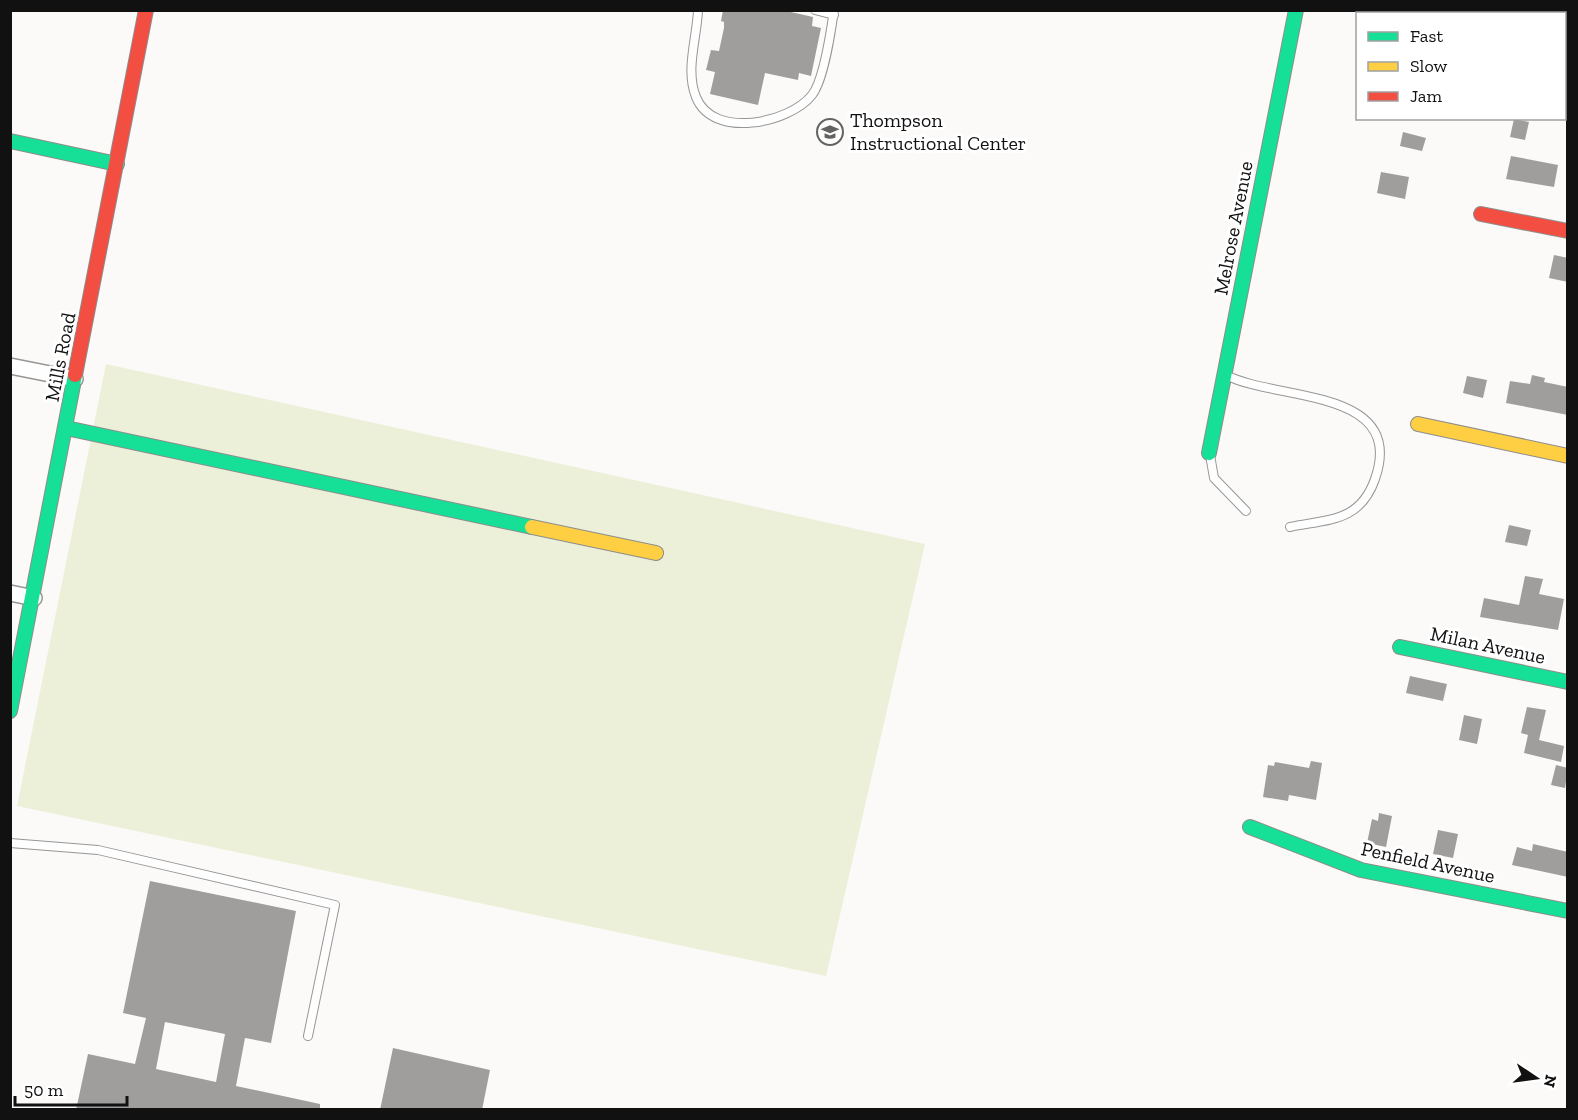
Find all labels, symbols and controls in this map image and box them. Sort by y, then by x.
legend [1356,12,1566,120]
text: Fast [1410,25,1443,47]
text: Slow [1410,55,1447,77]
text: Jam [1410,85,1442,107]
place label: Thompson Instructional Center [850,108,1026,155]
school or university icon: Thompson Instructional Center [815,117,845,147]
street label: Melrose Avenue [1208,159,1258,297]
street label: Mills Road [40,310,80,404]
street label: Milan Avenue [1428,621,1548,669]
street label: Penfield Avenue [1359,836,1497,888]
north arrow [1506,1048,1566,1108]
scale bar [15,1069,128,1107]
text: N [1540,1073,1561,1089]
text: 50 m [24,1079,64,1101]

